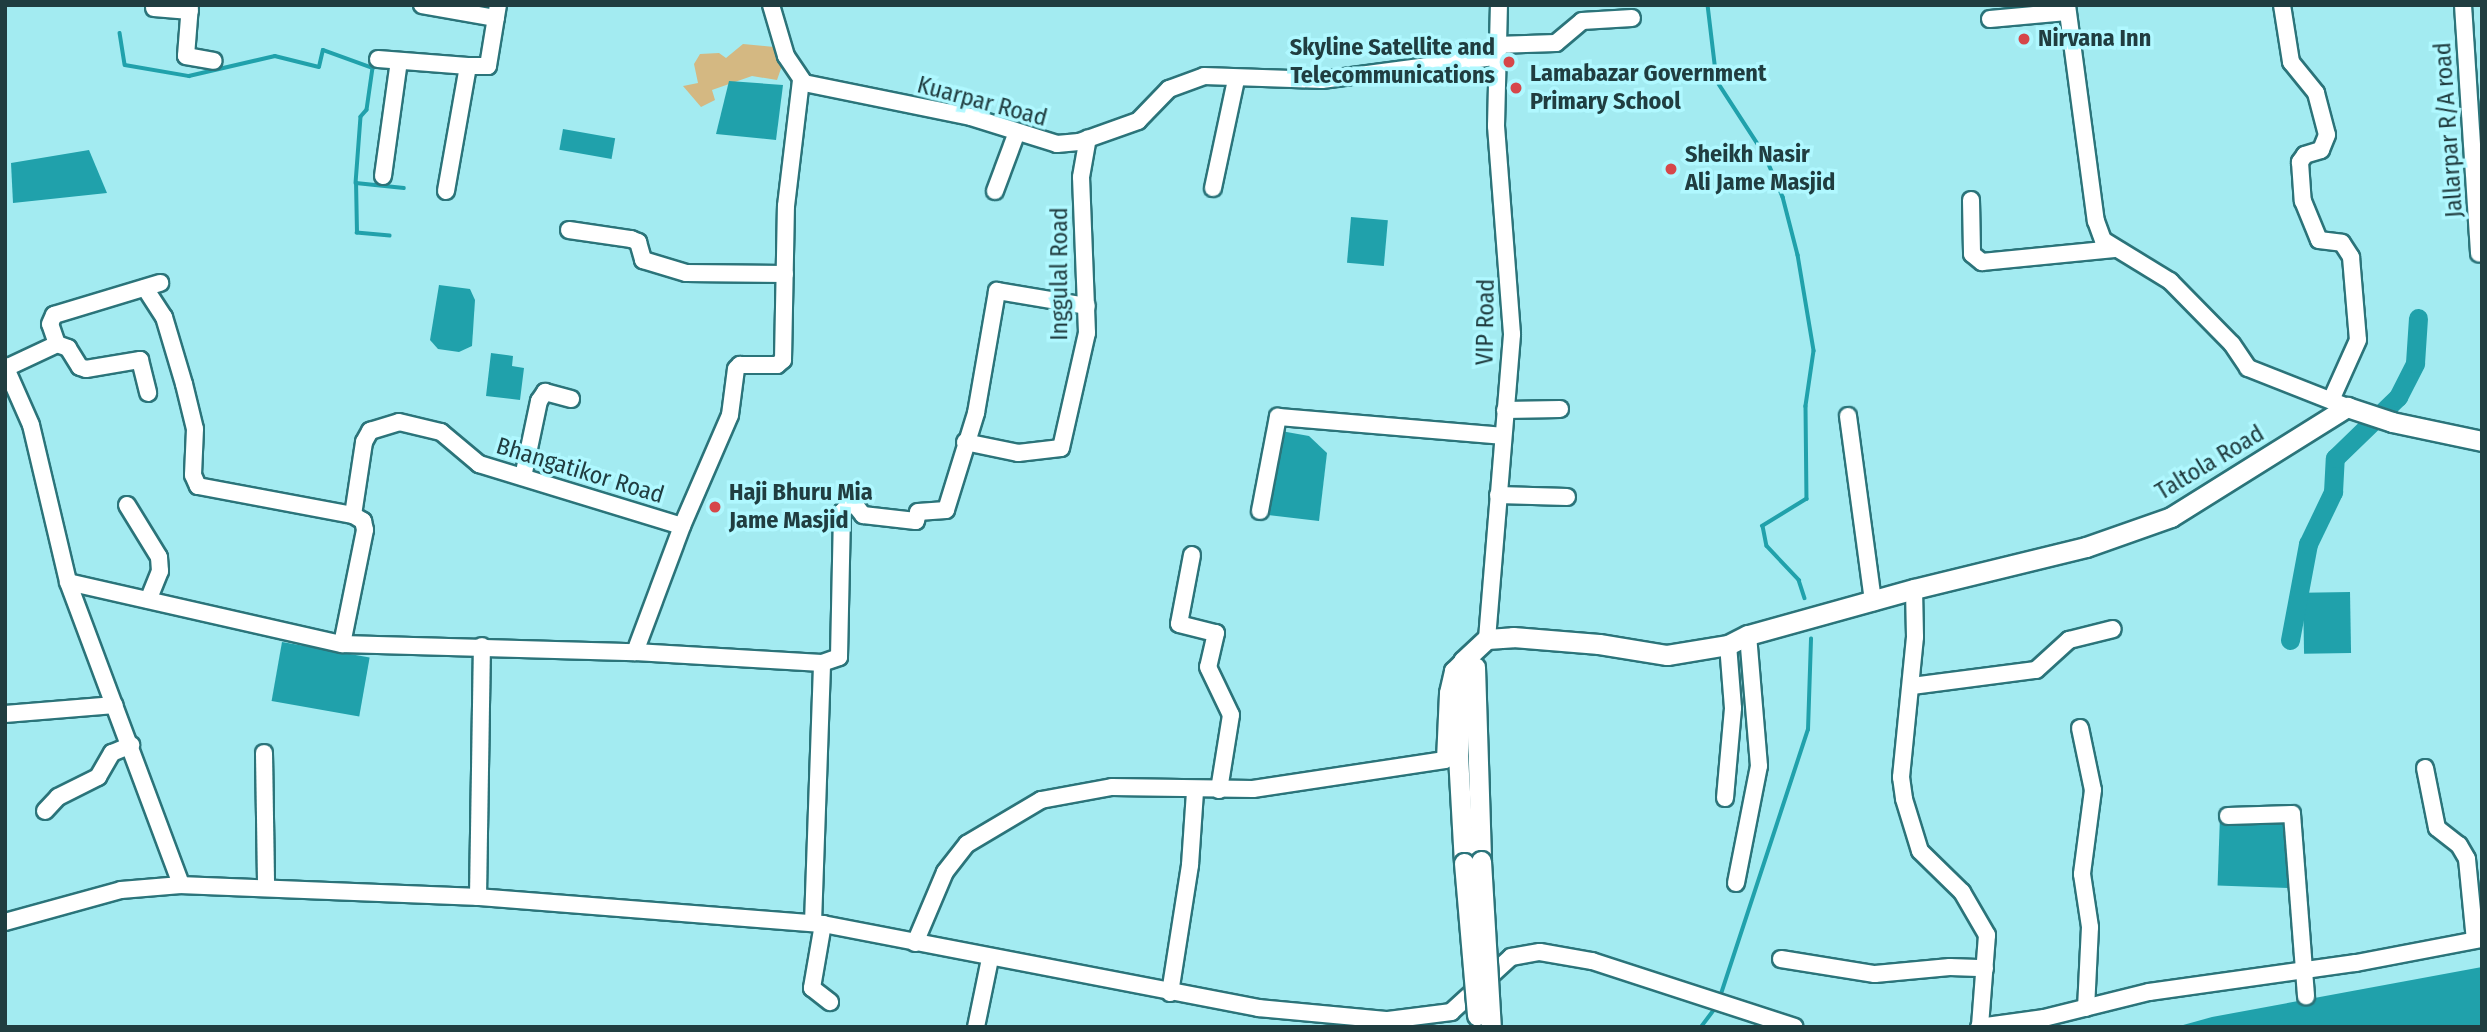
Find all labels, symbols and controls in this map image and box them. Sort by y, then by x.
place label: Nirvana Inn [2038,25,2151,53]
marker: Nirvana Inn [2016,31,2032,47]
place label: Skyline Satellite and Telecommunications [1290,34,1495,90]
street label: Jallarpar R/A road [2429,41,2469,219]
marker: Skyline Satellite and Telecommunications [1501,54,1517,70]
place label: Lamabazar Government Primary School [1530,60,1766,116]
street label: Kuarpar Road [914,71,1050,133]
marker: Lamabazar Government Primary School [1508,80,1524,96]
place label: Sheikh Nasir Ali Jame Masjid [1685,141,1835,197]
marker: Sheikh Nasir Ali Jame Masjid [1663,161,1679,177]
street label: Inggulal Road [1046,207,1074,341]
street label: VIP Road [1471,279,1501,365]
street label: Taltola Road [2151,419,2269,507]
street label: Bhangatikor Road [493,432,667,510]
place label: Haji Bhuru Mia Jame Masjid [729,479,873,535]
marker: Haji Bhuru Mia Jame Masjid [707,499,723,515]

